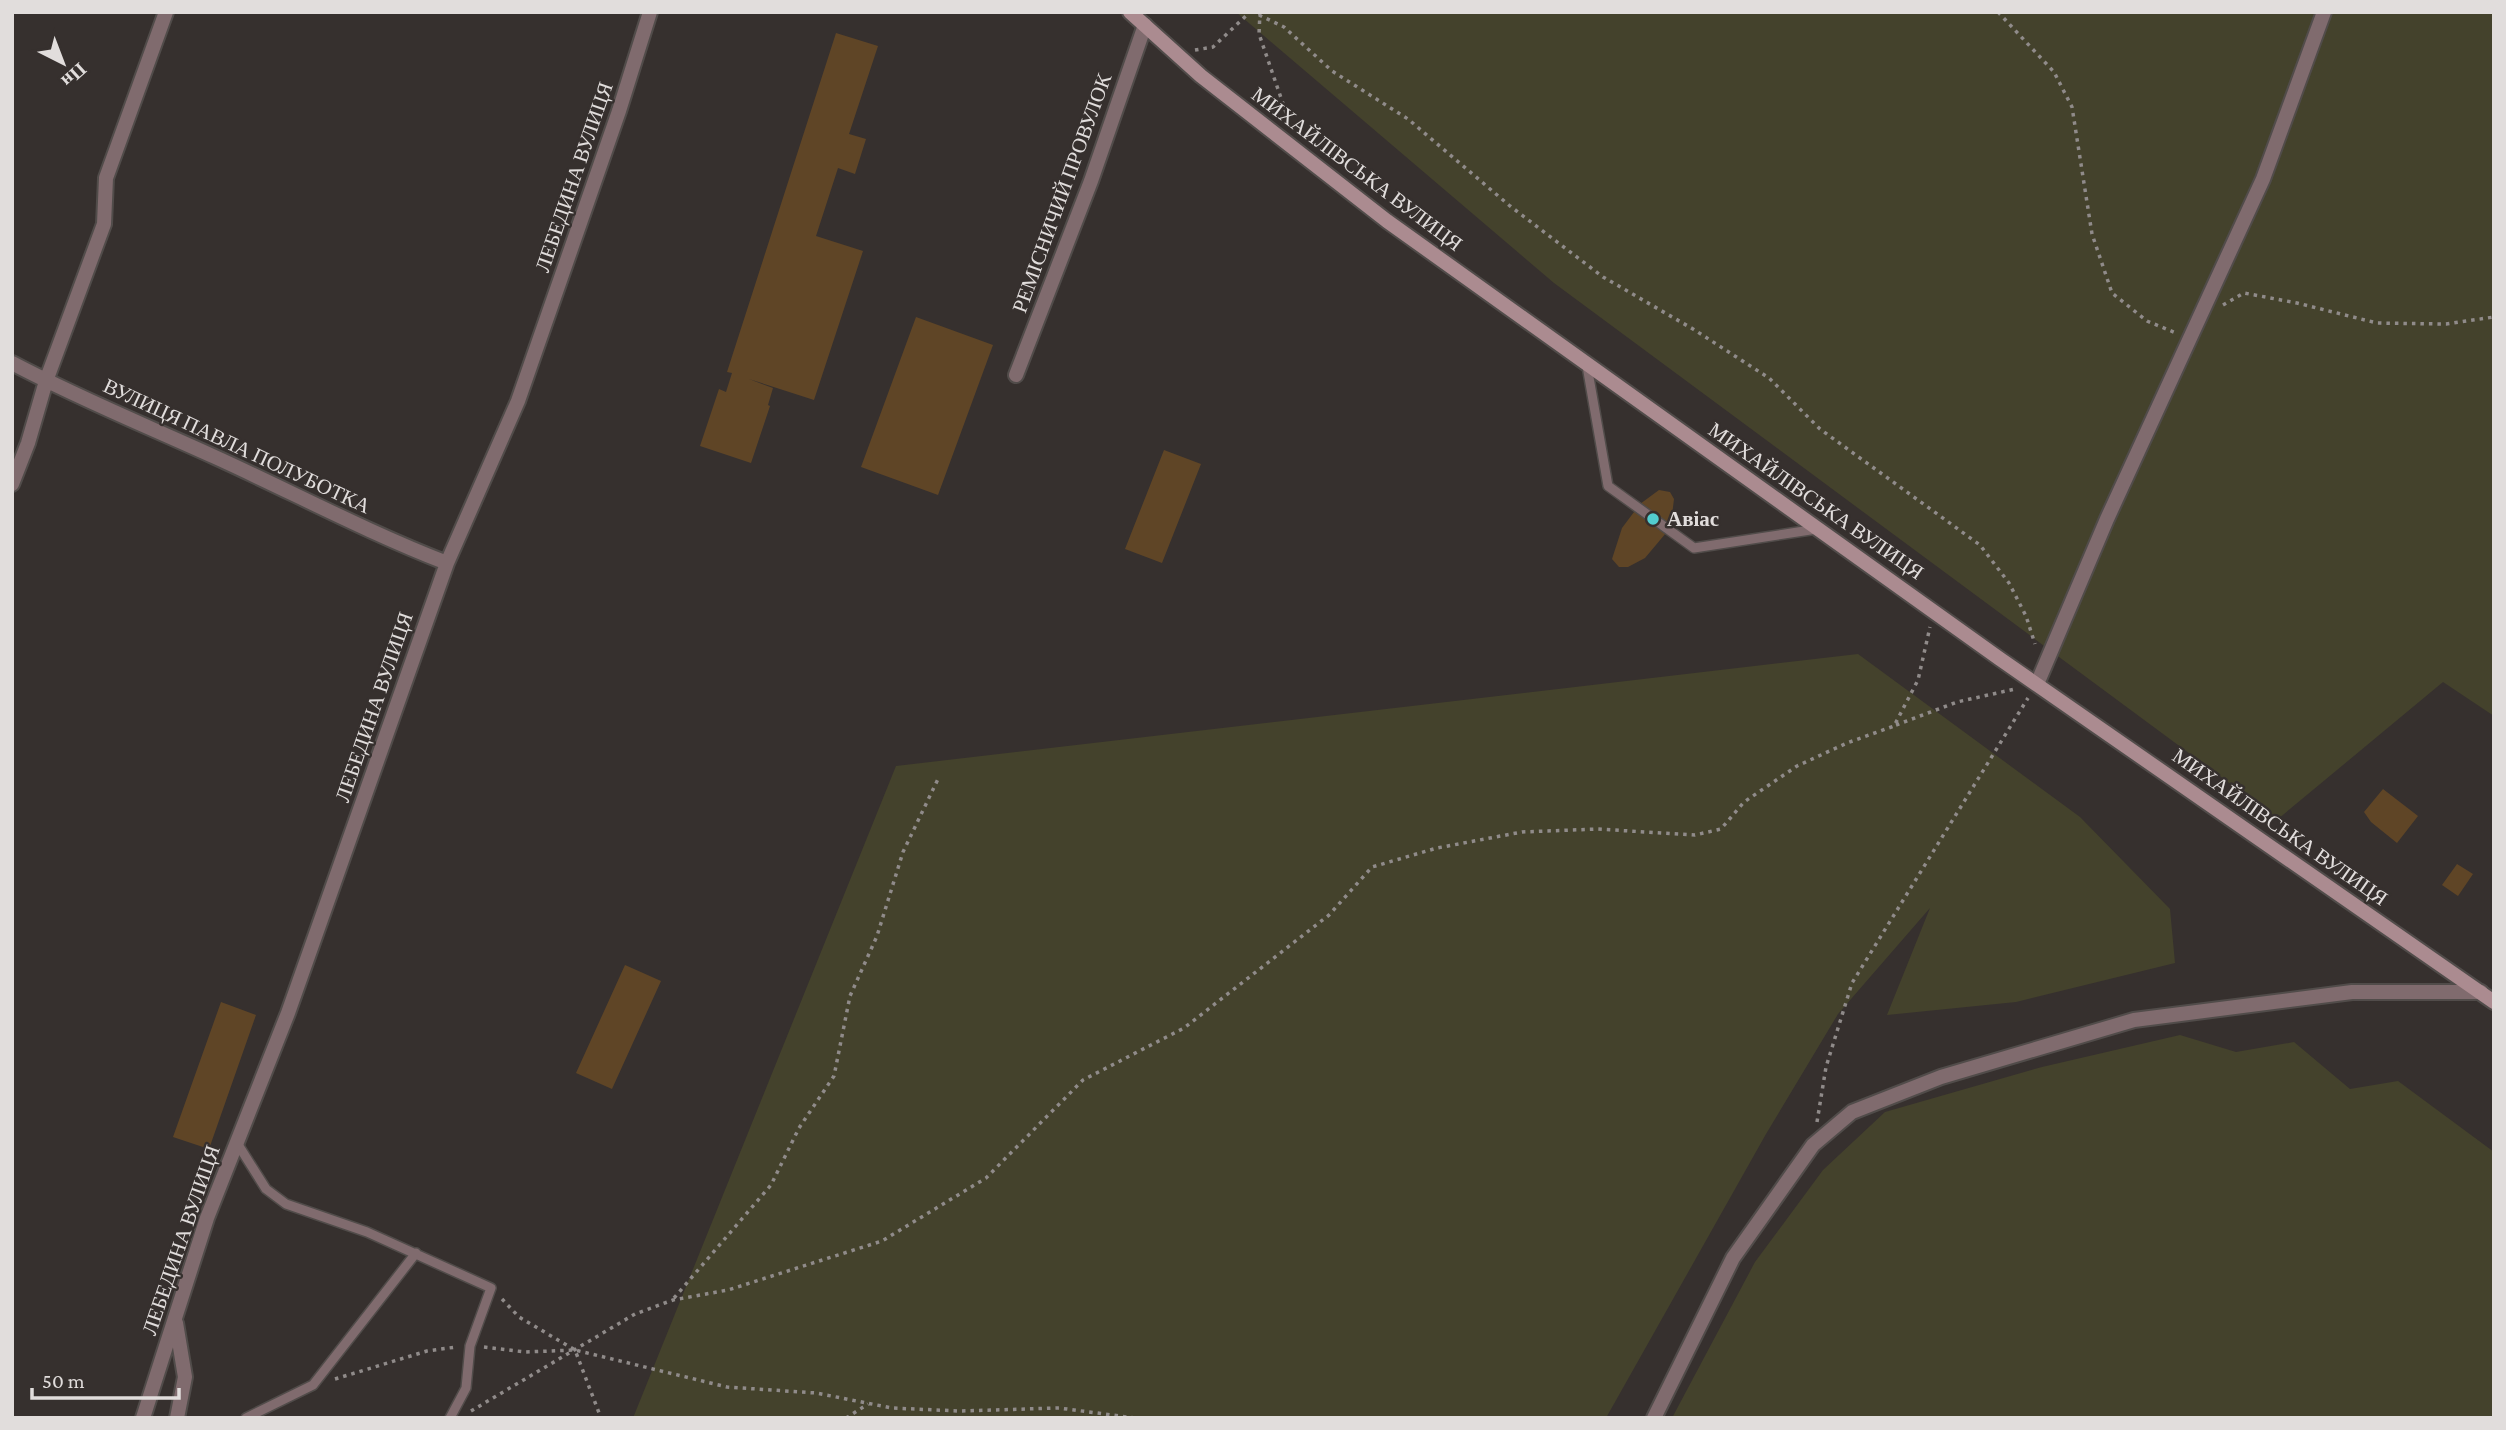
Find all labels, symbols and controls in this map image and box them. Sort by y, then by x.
north arrow [28,28,98,98]
text: Пн [57,59,91,92]
street label: РЕМІСНИЧИЙ ПРОВУЛОК [1007,69,1117,316]
street label: ЛЕБЕДИНА ВУЛИЦЯ [530,79,618,275]
street label: МИХАЙЛІВСЬКА ВУЛИЦЯ [1247,82,1467,256]
street label: ВУЛИЦЯ ПАВЛА ПОЛУБОТКА [100,373,375,519]
street label: МИХАЙЛІВСЬКА ВУЛИЦЯ [1704,417,1928,585]
place label: Авіас [1667,507,1719,531]
marker: Авіас [1645,511,1661,527]
street label: ЛЕБЕДИНА ВУЛИЦЯ [330,609,418,805]
street label: МИХАЙЛІВСЬКА ВУЛИЦЯ [2168,743,2392,911]
street label: ЛЕБЕДИНА ВУЛИЦЯ [137,1142,225,1338]
scale bar [32,1356,178,1400]
text: 50 m [42,1369,85,1393]

